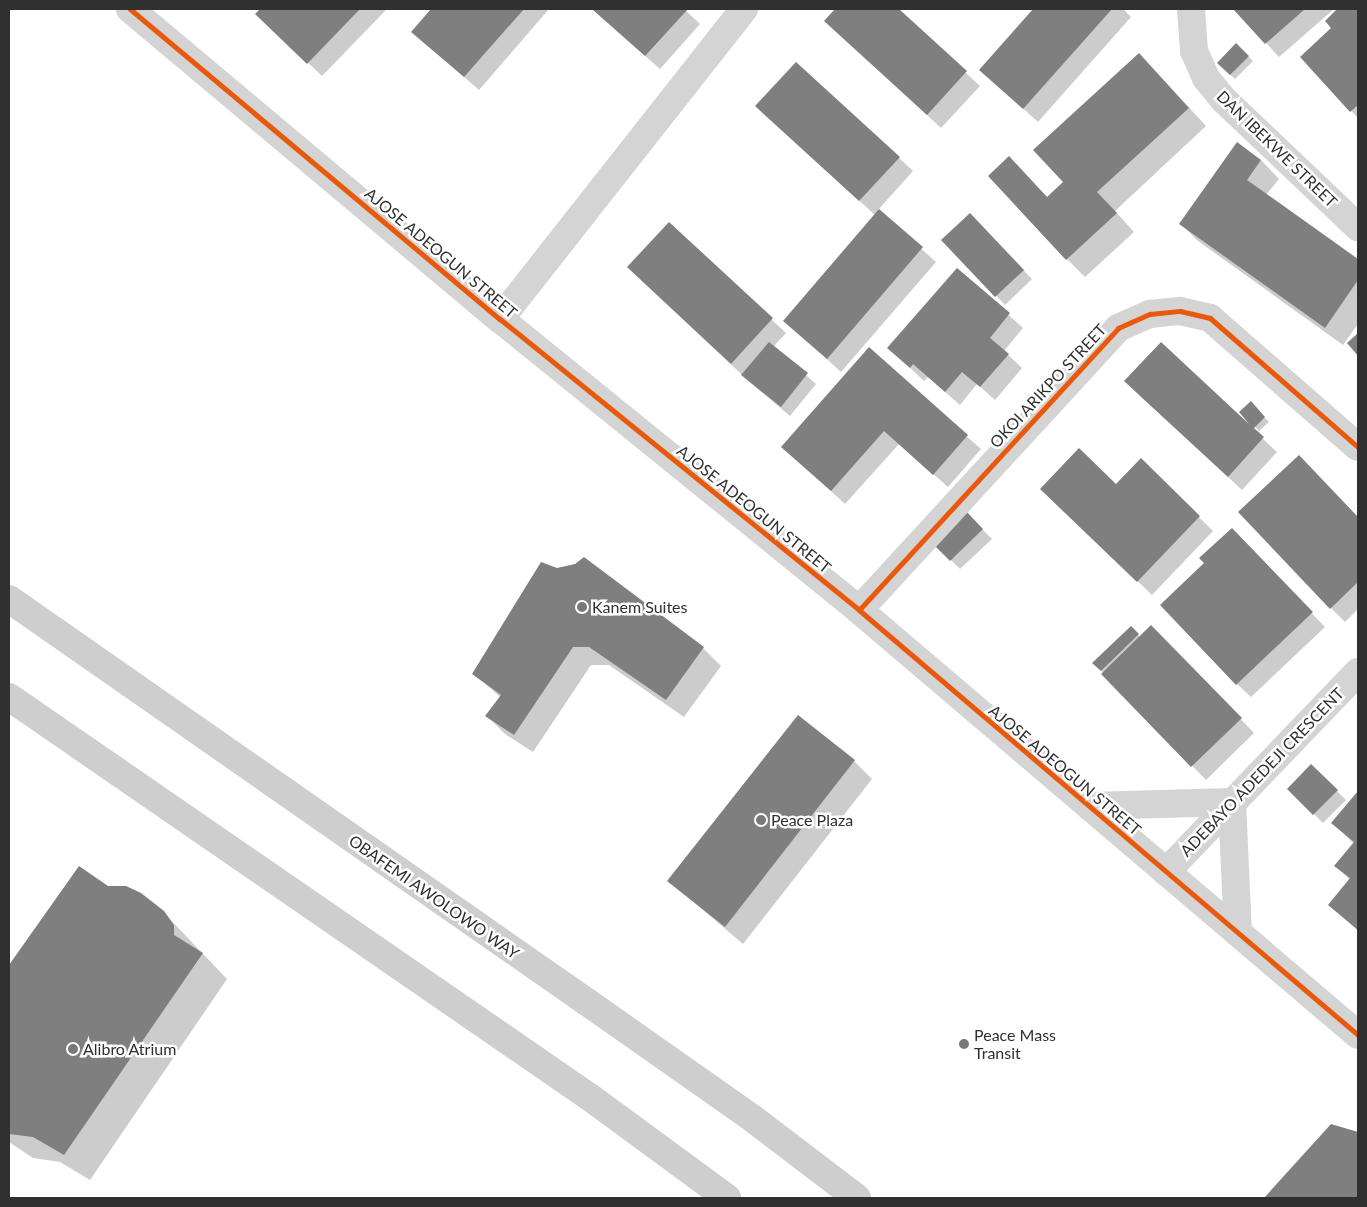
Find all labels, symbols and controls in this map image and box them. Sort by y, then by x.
street label: DAN IBEKWE STREET [1213,87,1341,211]
street label: AJOSE ADEOGUN STREET [361,184,521,322]
street label: OKOI ARIKPO STREET [986,320,1110,452]
street label: AJOSE ADEOGUN STREET [673,441,835,577]
place label: Kanem Suites [592,597,687,617]
marker: Kanem Suites [576,601,588,613]
street label: ADEBAYO ADEDEJI CRESCENT [1176,683,1348,861]
street label: AJOSE ADEOGUN STREET [985,701,1145,839]
place label: Peace Plaza [771,810,853,830]
marker: Peace Plaza [755,814,767,826]
street label: OBAFEMI AWOLOWO WAY [345,831,523,963]
place label: Peace Mass Transit [974,1025,1056,1063]
marker: Peace Mass Transit [958,1038,970,1050]
place label: Alibro Atrium [83,1039,177,1059]
marker: Alibro Atrium [67,1043,79,1055]

